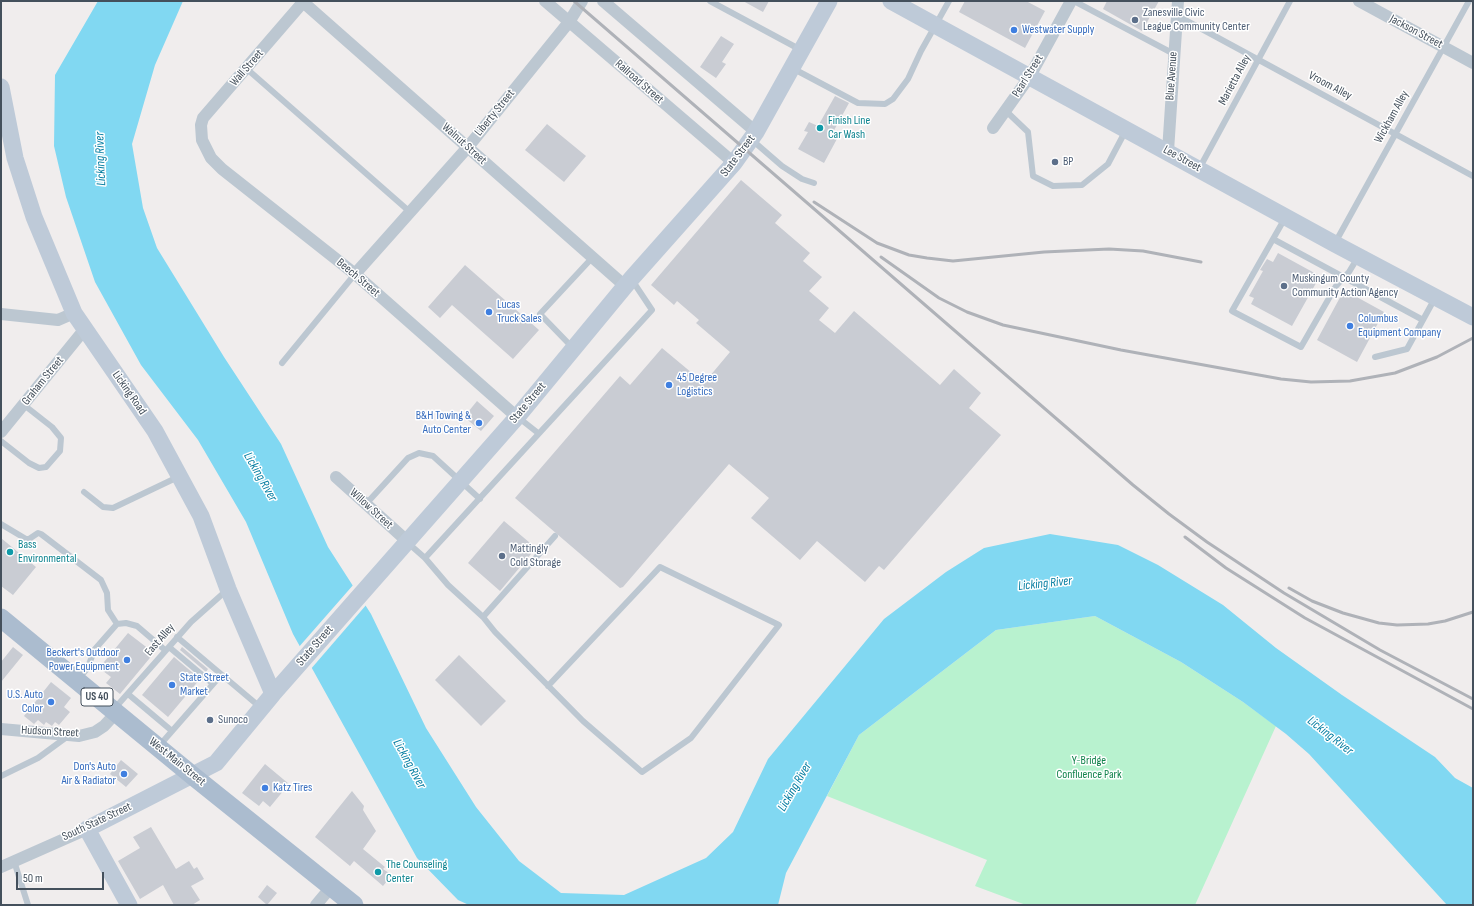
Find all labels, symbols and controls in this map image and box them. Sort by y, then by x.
place label: Zanesville Civic League Community Center [1143,6,1250,34]
street label: Jackson Street [1387,12,1445,52]
marker: Zanesville Civic League Community Center [1130,15,1140,25]
place label: Westwater Supply [1022,23,1094,37]
marker: Westwater Supply [1009,25,1019,35]
street label: Wall Street [227,47,267,89]
street label: Blue Avenue [1163,51,1181,101]
street label: Pearl Street [1009,52,1047,100]
street label: Marietta Alley [1216,52,1254,108]
street label: Railroad Street [612,57,666,107]
street label: Vroom Alley [1306,69,1354,103]
street label: Liberty Street [472,87,518,139]
street label: Wickham Alley [1372,88,1412,146]
place label: Finish Line Car Wash [828,114,870,142]
street label: Walnut Street [439,120,489,168]
marker: Finish Line Car Wash [815,123,825,133]
water label: Licking River [92,132,110,186]
street label: State Street [718,132,758,180]
street label: Lee Street [1160,143,1204,175]
place label: BP [1063,155,1073,169]
marker: BP [1050,157,1060,167]
street label: Beech Street [333,256,383,300]
place label: Muskingum County Community Action Agency [1292,272,1398,300]
marker: Muskingum County Community Action Agency [1279,281,1289,291]
place label: Lucas Truck Sales [497,298,542,326]
marker: Lucas Truck Sales [484,307,494,317]
place label: Columbus Equipment Company [1358,312,1441,340]
marker: Columbus Equipment Company [1345,321,1355,331]
street label: Graham Street [19,354,67,408]
street label: Licking Road [109,368,149,418]
place label: 45 Degree Logistics [677,371,717,399]
street label: State Street [507,380,549,426]
marker: 45 Degree Logistics [664,380,674,390]
place label: B&H Towing & Auto Center [416,409,471,437]
marker: B&H Towing & Auto Center [474,418,484,428]
water label: Licking River [240,450,280,504]
street label: Willow Street [346,486,396,532]
place label: Bass Environmental [18,538,76,566]
place label: Mattingly Cold Storage [510,542,561,570]
marker: Bass Environmental [5,547,15,557]
marker: Mattingly Cold Storage [497,551,507,561]
water label: Licking River [1017,573,1073,595]
street label: East Alley [142,621,178,659]
street label: State Street [294,623,336,669]
place label: Beckert's Outdoor Power Equipment [47,646,119,674]
marker: Beckert's Outdoor Power Equipment [122,655,132,665]
place label: State Street Market [180,671,229,699]
marker: State Street Market [167,680,177,690]
place label: U.S. Auto Color [7,688,43,716]
road number: US 40 [81,688,113,706]
marker: U.S. Auto Color [46,697,56,707]
place label: Sunoco [218,713,248,727]
water label: Licking River [1304,713,1356,759]
marker: Sunoco [205,715,215,725]
street label: Hudson Street [21,723,79,741]
street label: West Main Street [146,735,208,789]
water label: Licking River [389,737,429,791]
park label: Y-Bridge Confluence Park [1056,754,1122,782]
place label: Don's Auto Air & Radiator [61,760,116,788]
water label: Licking River [775,760,815,814]
marker: Don's Auto Air & Radiator [119,769,129,779]
place label: Katz Tires [273,781,312,795]
marker: Katz Tires [260,783,270,793]
street label: South State Street [60,800,134,844]
place label: The Counseling Center [386,858,447,886]
scale bar [18,864,106,890]
marker: The Counseling Center [373,867,383,877]
text: 50 m [23,871,43,886]

